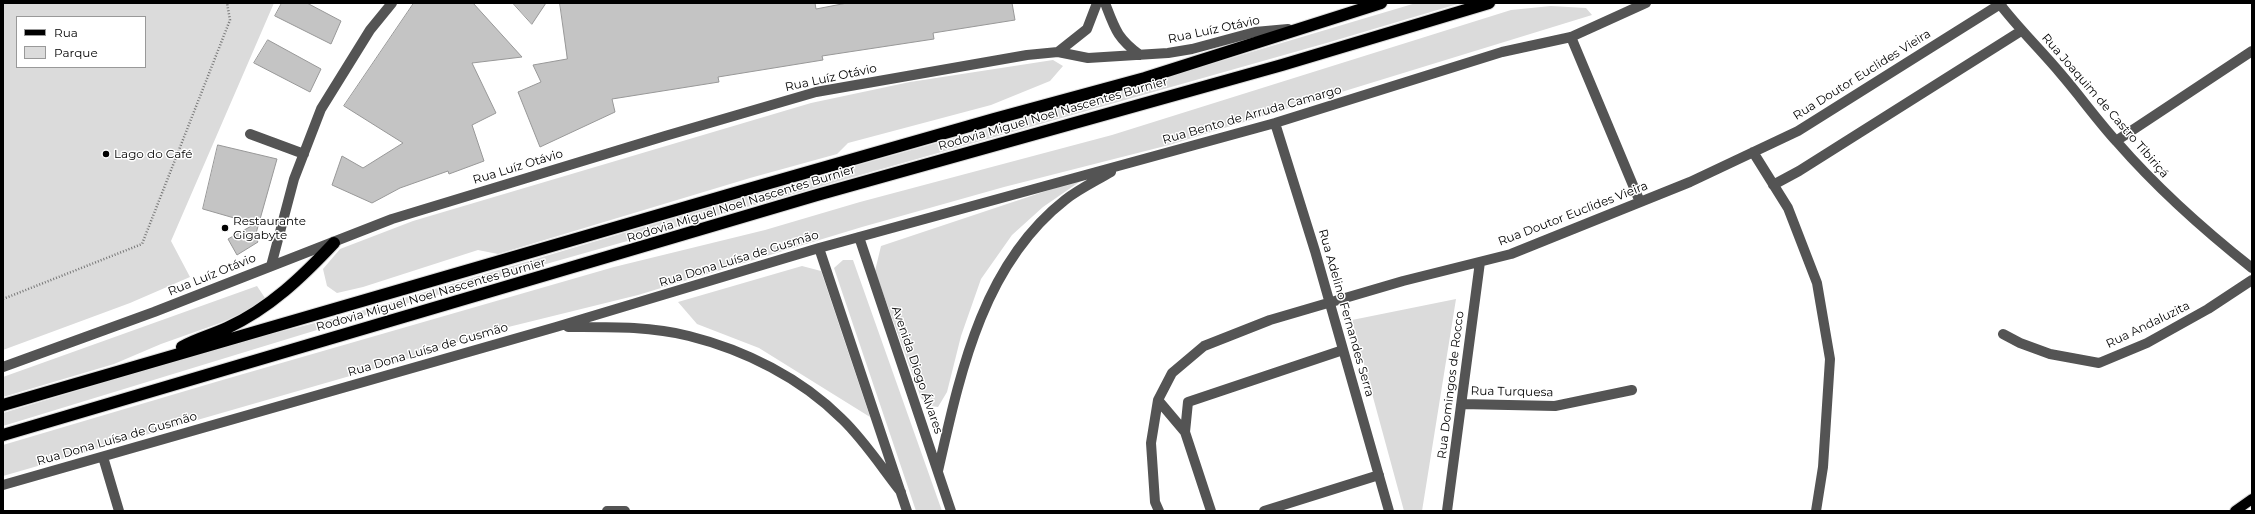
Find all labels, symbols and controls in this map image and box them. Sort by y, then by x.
street label: Rua Luíz Otávio [1167,13,1261,47]
legend [16,16,146,68]
text: Rua [54,25,78,40]
street label: Rua Doutor Euclides Vieira [1791,27,1933,123]
street label: Rua Joaquim de Castro Tibiriçá [2038,31,2172,181]
text: Parque [54,45,98,60]
street label: Rua Luíz Otávio [784,61,878,95]
street label: Rodovia Miguel Noel Nascentes Burnier [937,74,1169,154]
street label: Rua Bento de Arruda Camargo [1161,83,1343,147]
street label: Rua Luíz Otávio [471,146,565,188]
place label: Lago do Café [114,147,193,161]
marker: Lago do Café [101,149,111,159]
street label: Rodovia Miguel Noel Nascentes Burnier [625,162,857,246]
street label: Rua Doutor Euclides Vieira [1496,179,1650,249]
place label: Restaurante Gigabyte [233,214,306,242]
marker: Restaurante Gigabyte [220,223,230,233]
street label: Rua Adelino Fernandes Serra [1315,227,1377,399]
street label: Rua Dona Luísa de Gusmão [657,228,821,290]
street label: Rua Luíz Otávio [166,251,258,299]
street label: Rodovia Miguel Noel Nascentes Burnier [315,255,547,335]
street label: Rua Andaluzita [2104,299,2192,351]
street label: Avenida Diogo Álvares [888,304,946,436]
street label: Rua Domingos de Rocco [1435,310,1467,460]
street label: Rua Dona Luísa de Gusmão [346,320,510,380]
street label: Rua Turquesa [1470,384,1554,400]
street label: Rua Dona Luísa de Gusmão [35,409,199,469]

